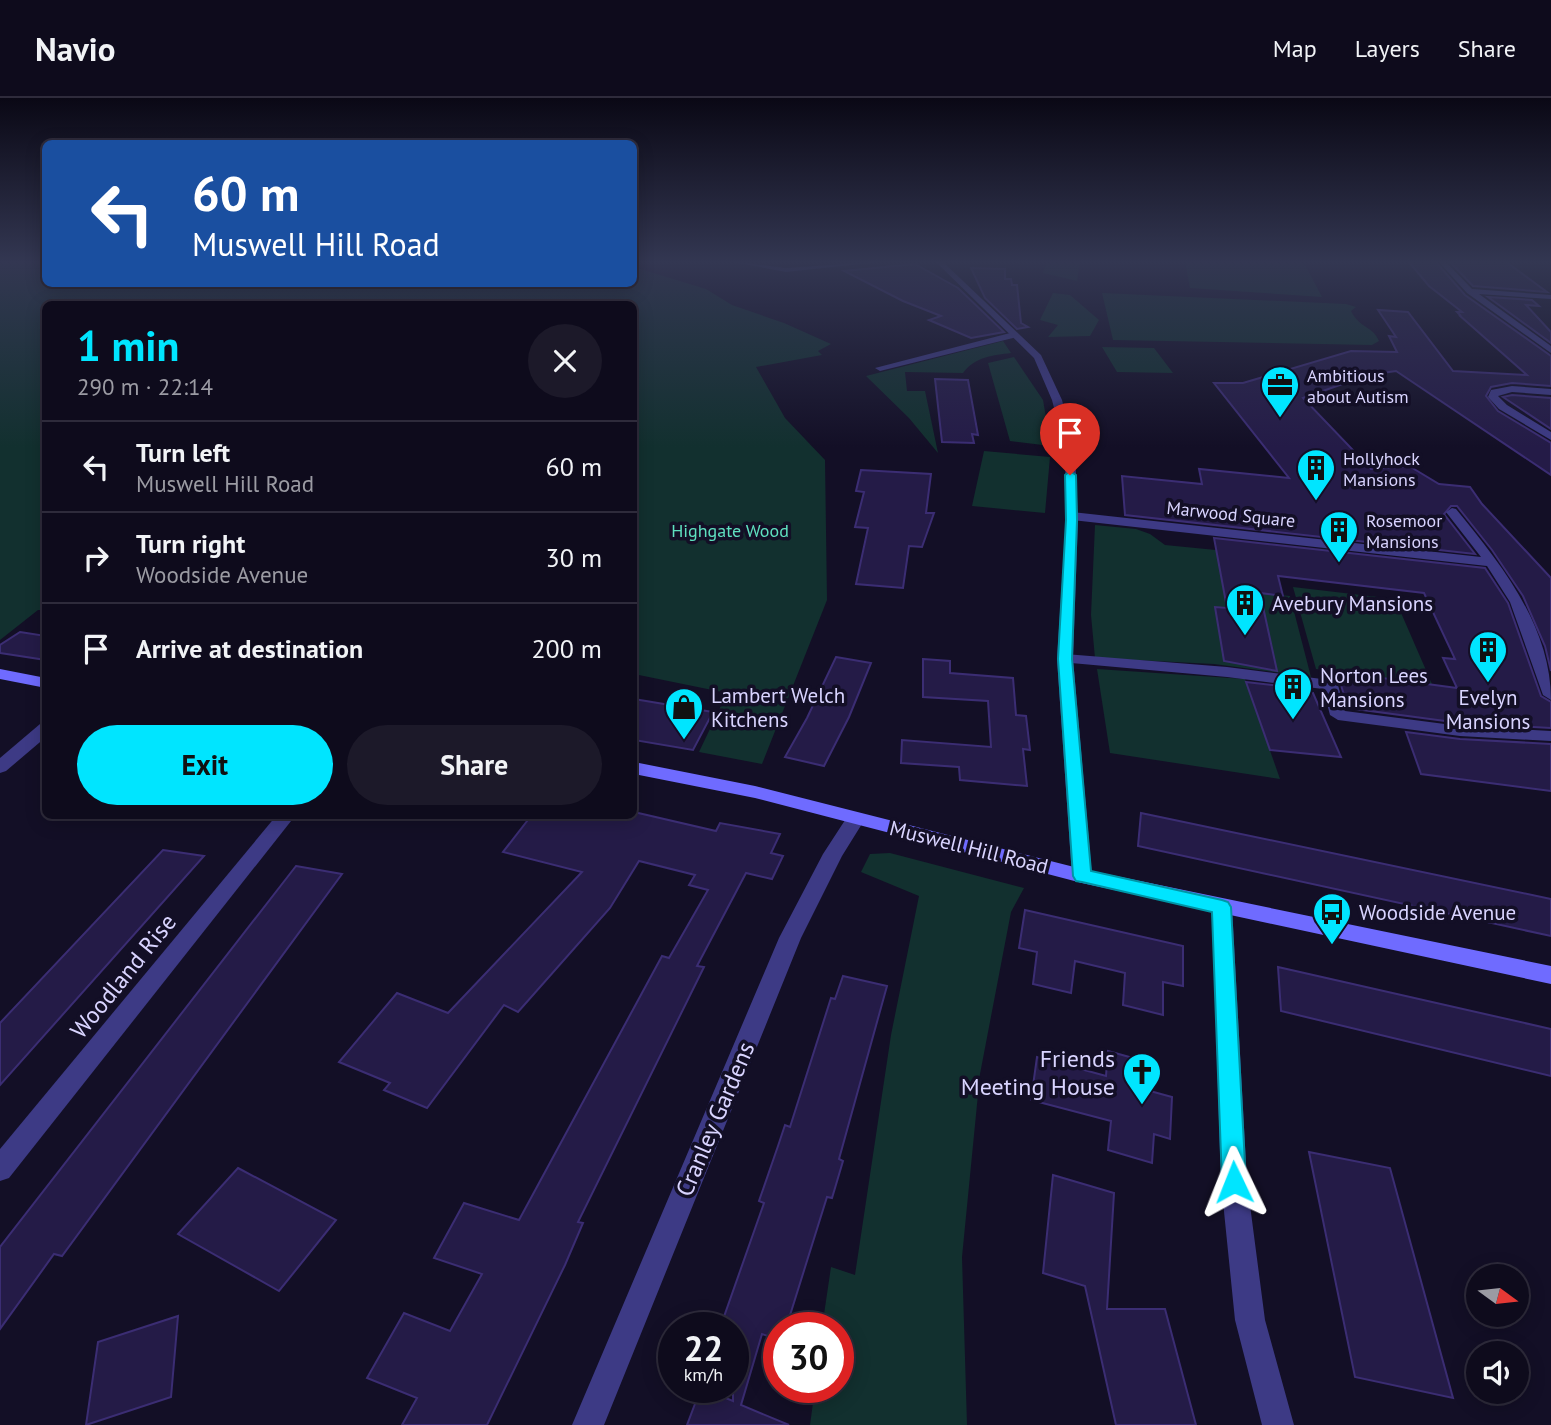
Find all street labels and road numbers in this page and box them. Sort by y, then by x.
street label: Marwood Square [1166,496,1296,532]
street label: Muswell Hill Road [887,814,1051,880]
street label: Woodland Rise [63,907,183,1045]
street label: Cranley Gardens [668,1037,762,1201]

